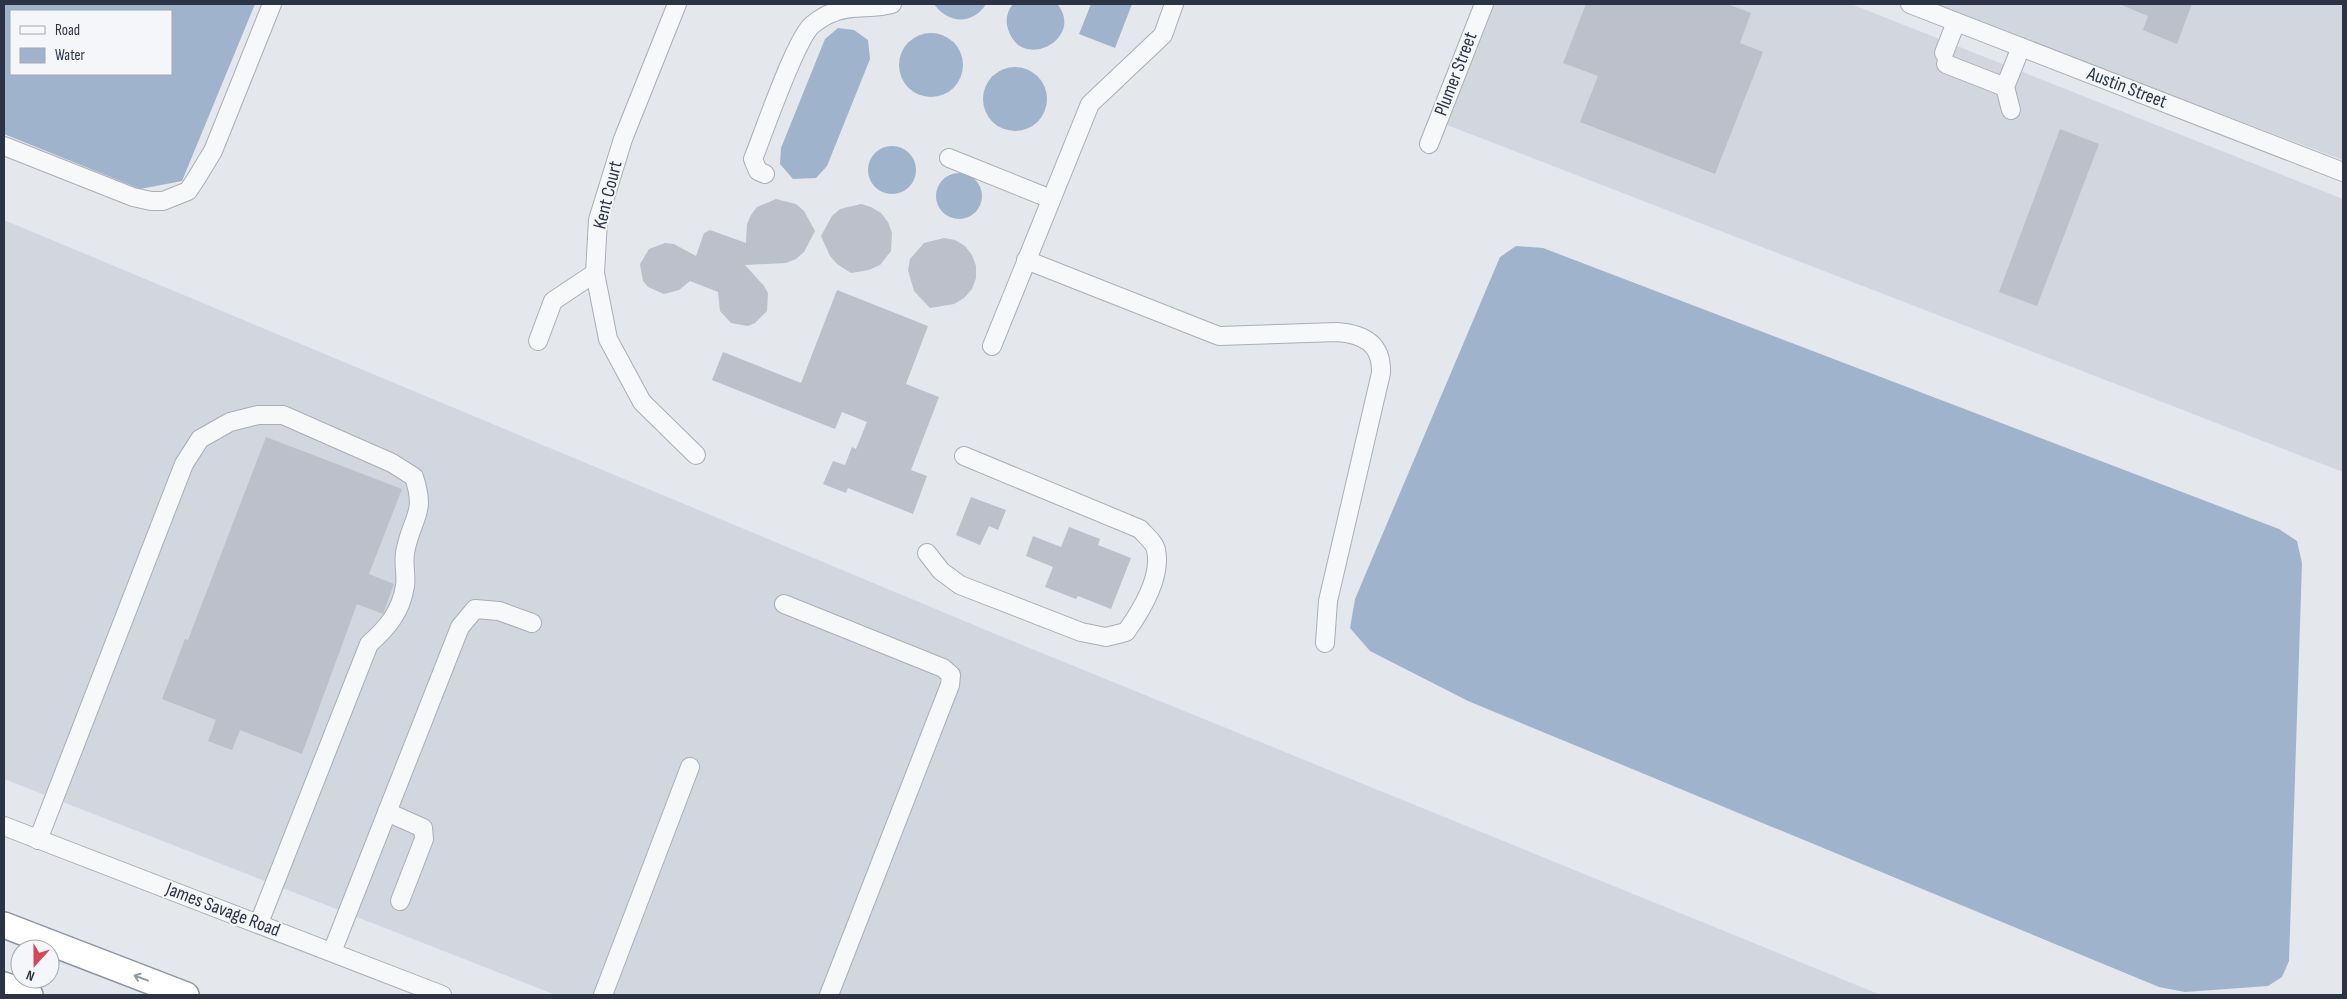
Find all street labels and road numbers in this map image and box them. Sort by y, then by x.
street label: Plumer Street [1430,29,1483,119]
street label: Austin Street [2083,62,2170,114]
street label: Kent Court [588,158,628,231]
street label: James Savage Road [162,877,283,942]

